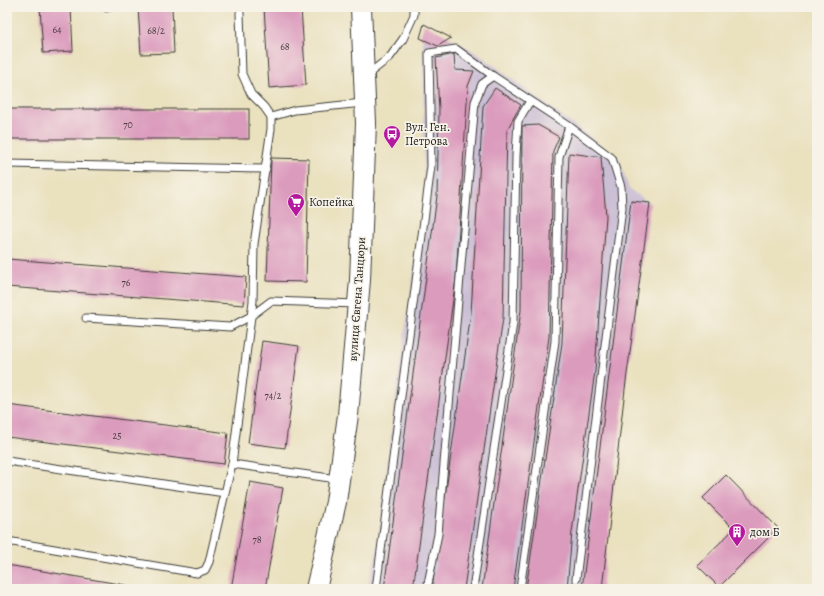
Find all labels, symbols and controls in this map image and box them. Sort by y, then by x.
house number: 64 [52,23,62,36]
house number: 68/2 [147,24,165,37]
house number: 68 [280,40,290,53]
house number: 70 [123,118,133,131]
place label: Вул. Ген. Петрова [405,119,450,149]
bus stop icon: Вул. Ген. Петрова [382,124,402,149]
supermarket icon: Копейка [286,192,306,217]
place label: Копейка [309,194,354,210]
street label: вулиця Євгена Танцюри [345,236,369,362]
house number: 76 [122,276,131,289]
house number: 74/2 [265,389,282,402]
house number: 25 [112,429,122,442]
building icon: дом Б [727,522,747,547]
place label: дом Б [749,524,780,540]
house number: 78 [252,533,262,546]

